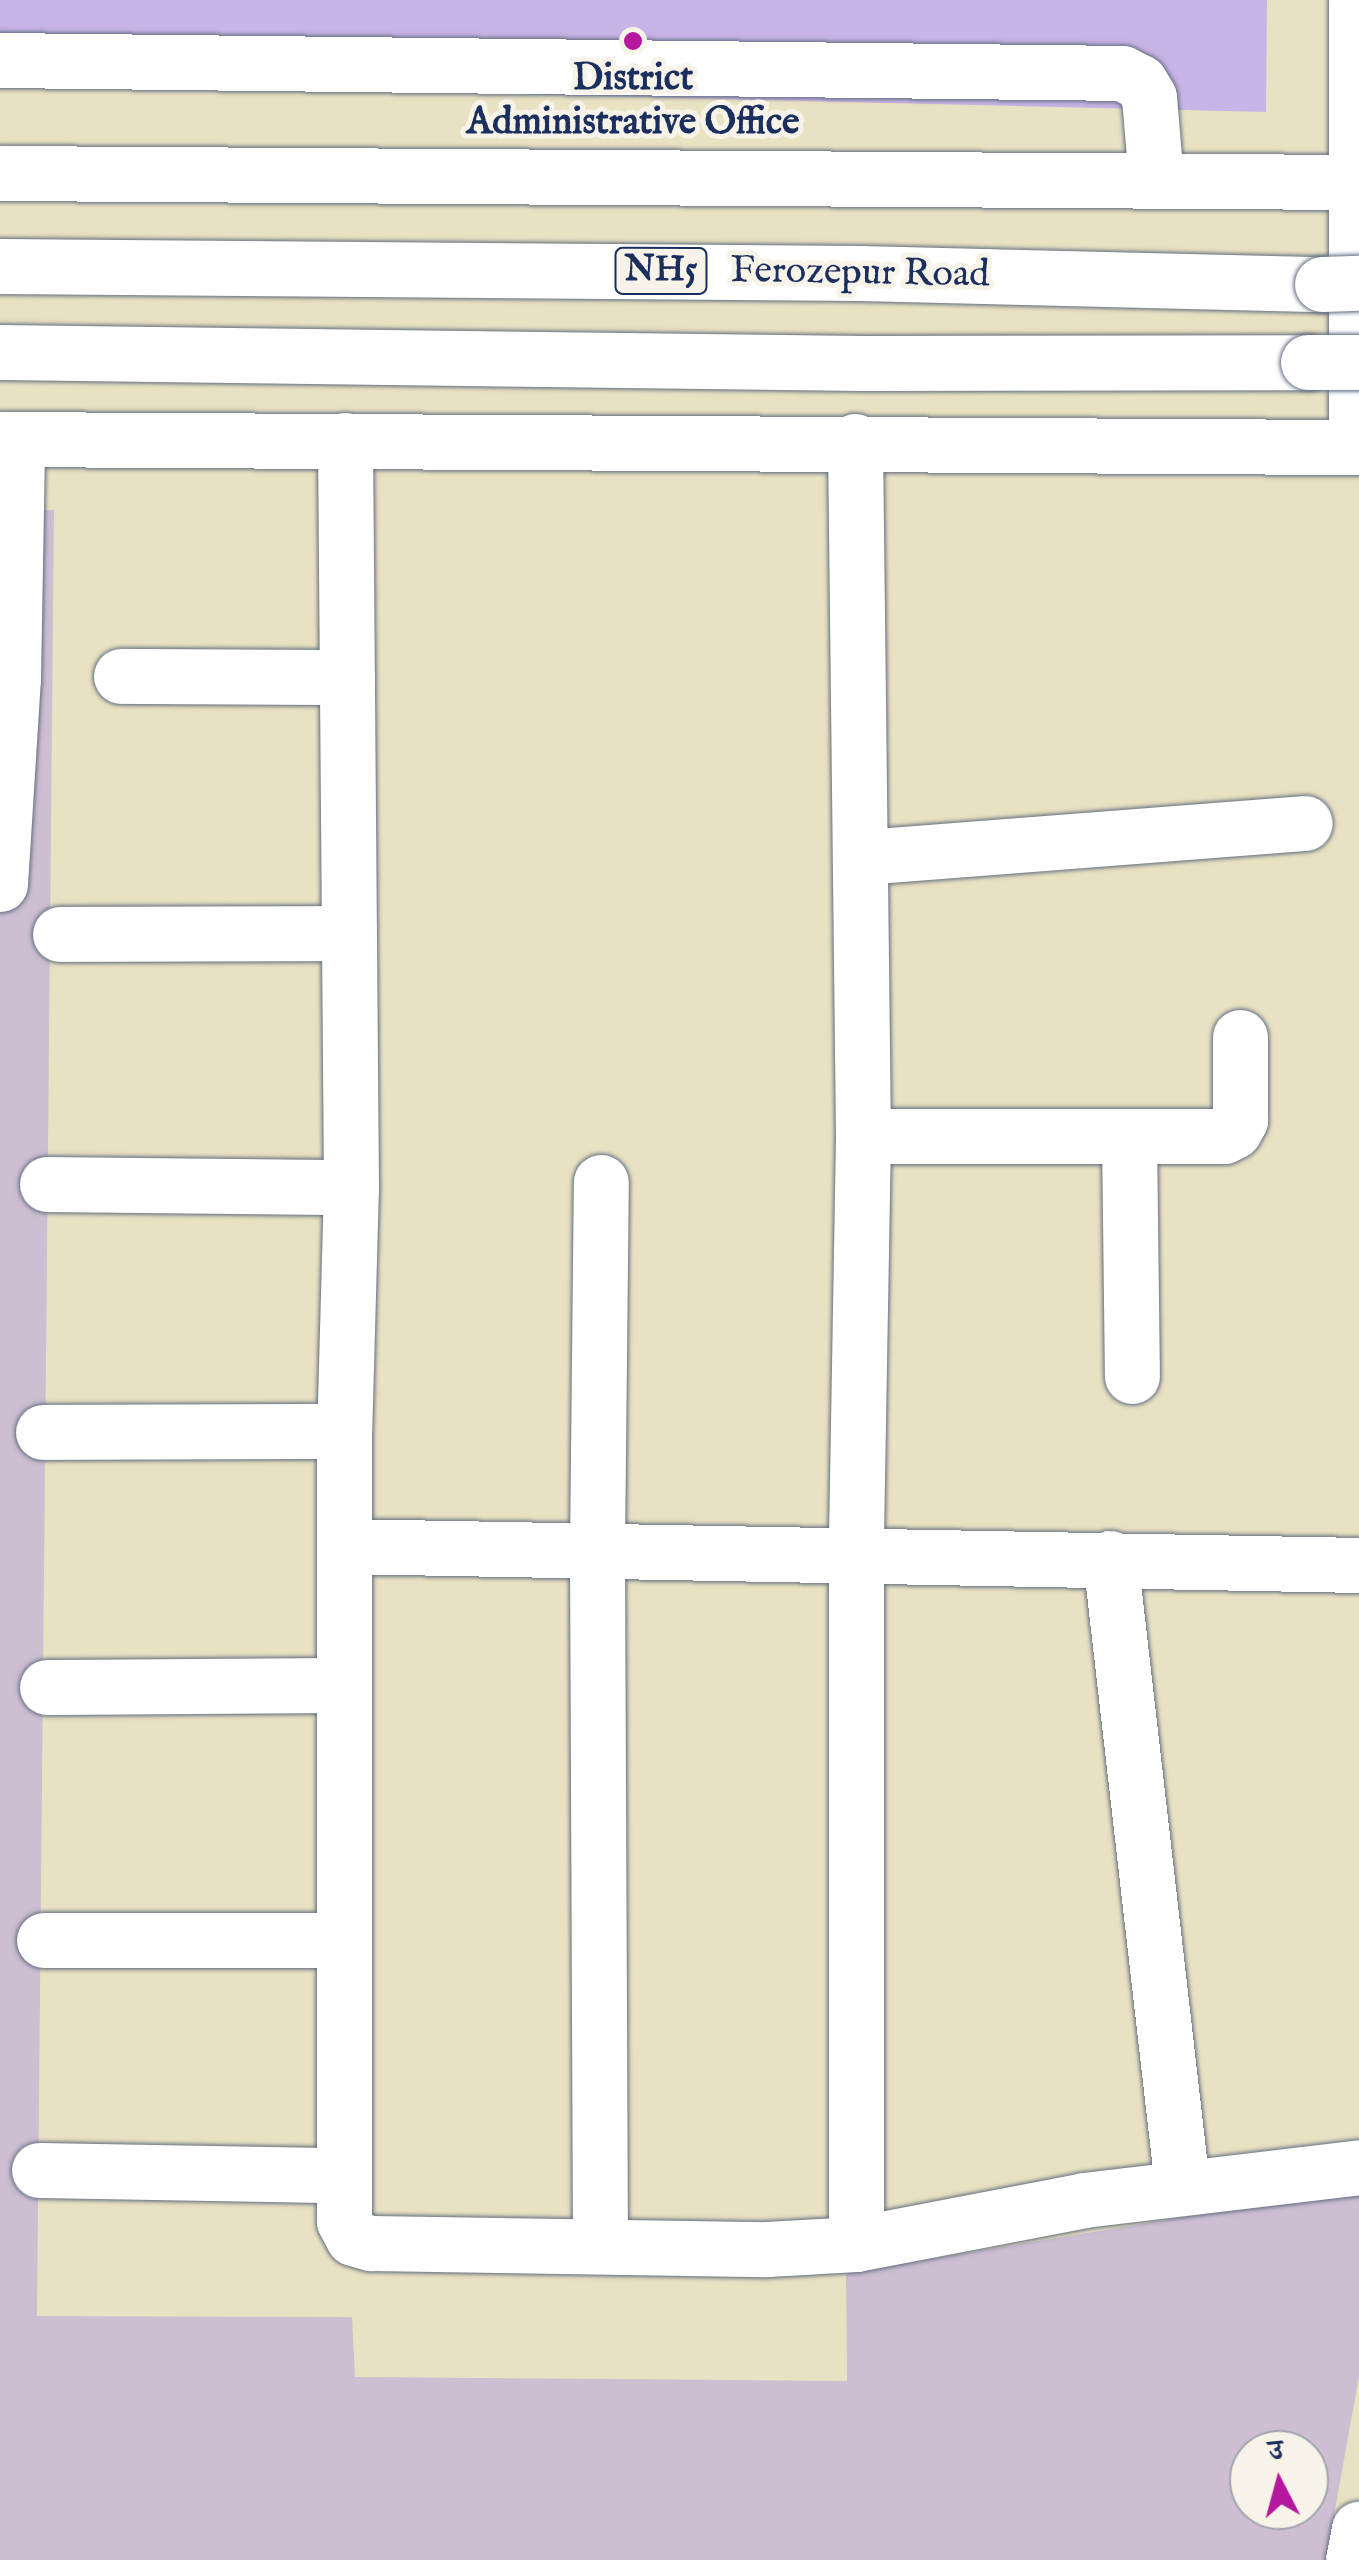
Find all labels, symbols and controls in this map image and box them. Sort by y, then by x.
marker: District Administrative Office [622,30,644,52]
place label: District Administrative Office [467,57,799,146]
road number: NH5 [614,241,708,301]
street label: Ferozepur Road [730,249,990,299]
north arrow [1229,2430,1329,2530]
text: उ [1267,2434,1285,2470]

